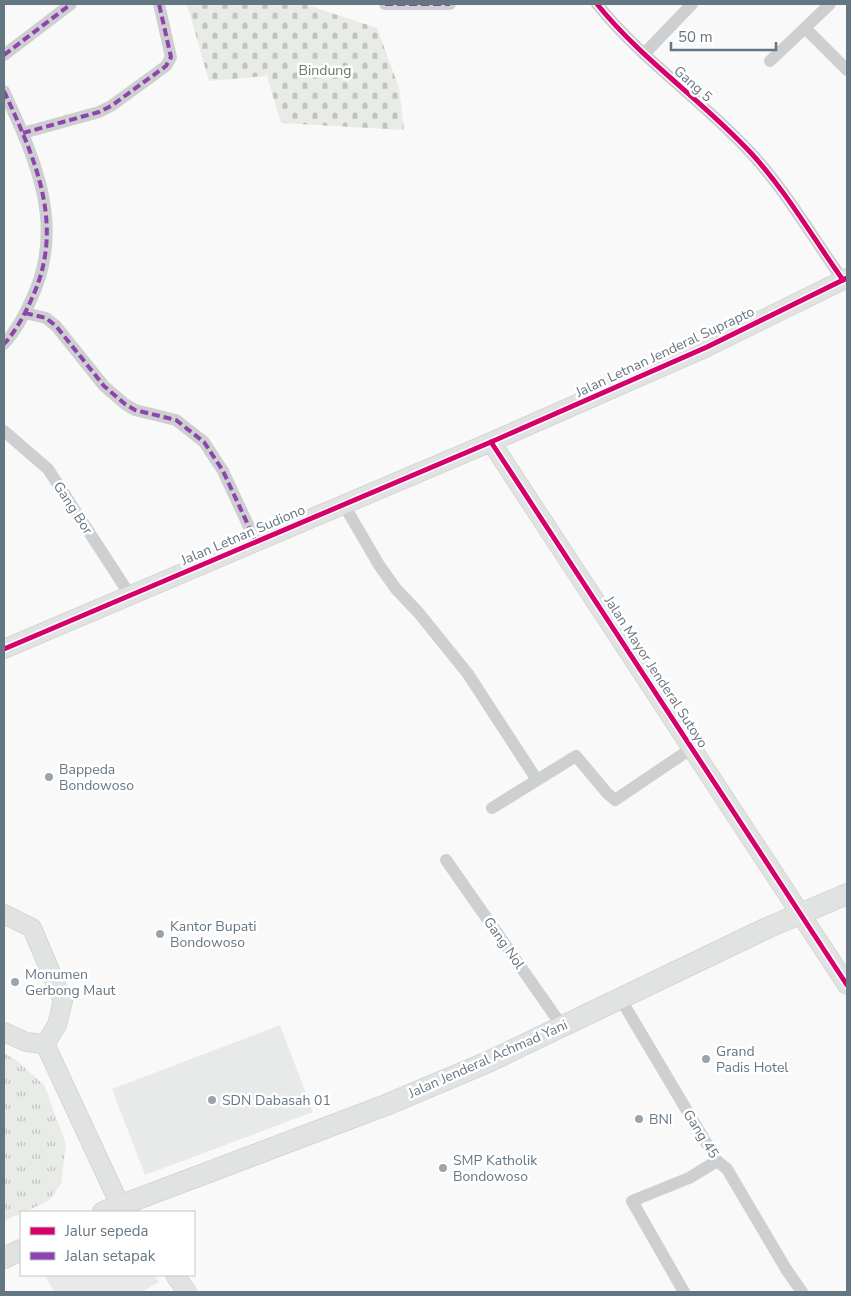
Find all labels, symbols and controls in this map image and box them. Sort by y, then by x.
scale bar [671,20,776,52]
text: 50 m [678,27,713,47]
park label: Bindung [299,61,351,80]
street label: Gang 5 [670,62,716,106]
street label: Jalan Letnan Jenderal Suprapto [572,302,758,402]
street label: Gang Bor [49,478,97,538]
street label: Jalan Letnan Sudiono [177,500,308,570]
street label: Jalan Mayor Jenderal Sutoyo [599,592,712,752]
place label: Bappeda Bondowoso [59,760,134,795]
marker: Bappeda Bondowoso [43,771,55,783]
street label: Gang Nol [479,913,529,974]
place label: Kantor Bupati Bondowoso [170,917,256,952]
marker: Kantor Bupati Bondowoso [154,928,166,940]
place label: Monumen Gerbong Maut [25,965,116,1000]
marker: Monumen Gerbong Maut [9,976,21,988]
street label: Jalan Jenderal Achmad Yani [404,1015,571,1103]
place label: Grand Padis Hotel [716,1042,789,1077]
marker: Grand Padis Hotel [700,1053,712,1065]
place label: SDN Dabasah 01 [222,1091,331,1110]
marker: SDN Dabasah 01 [206,1094,218,1106]
street label: Gang 45 [679,1106,723,1162]
place label: BNI [649,1110,672,1129]
marker: BNI [633,1113,645,1125]
place label: SMP Katholik Bondowoso [453,1151,538,1186]
marker: SMP Katholik Bondowoso [437,1162,449,1174]
legend [20,1211,195,1276]
text: Jalur sepeda [64,1221,149,1241]
text: Jalan setapak [64,1246,156,1266]

